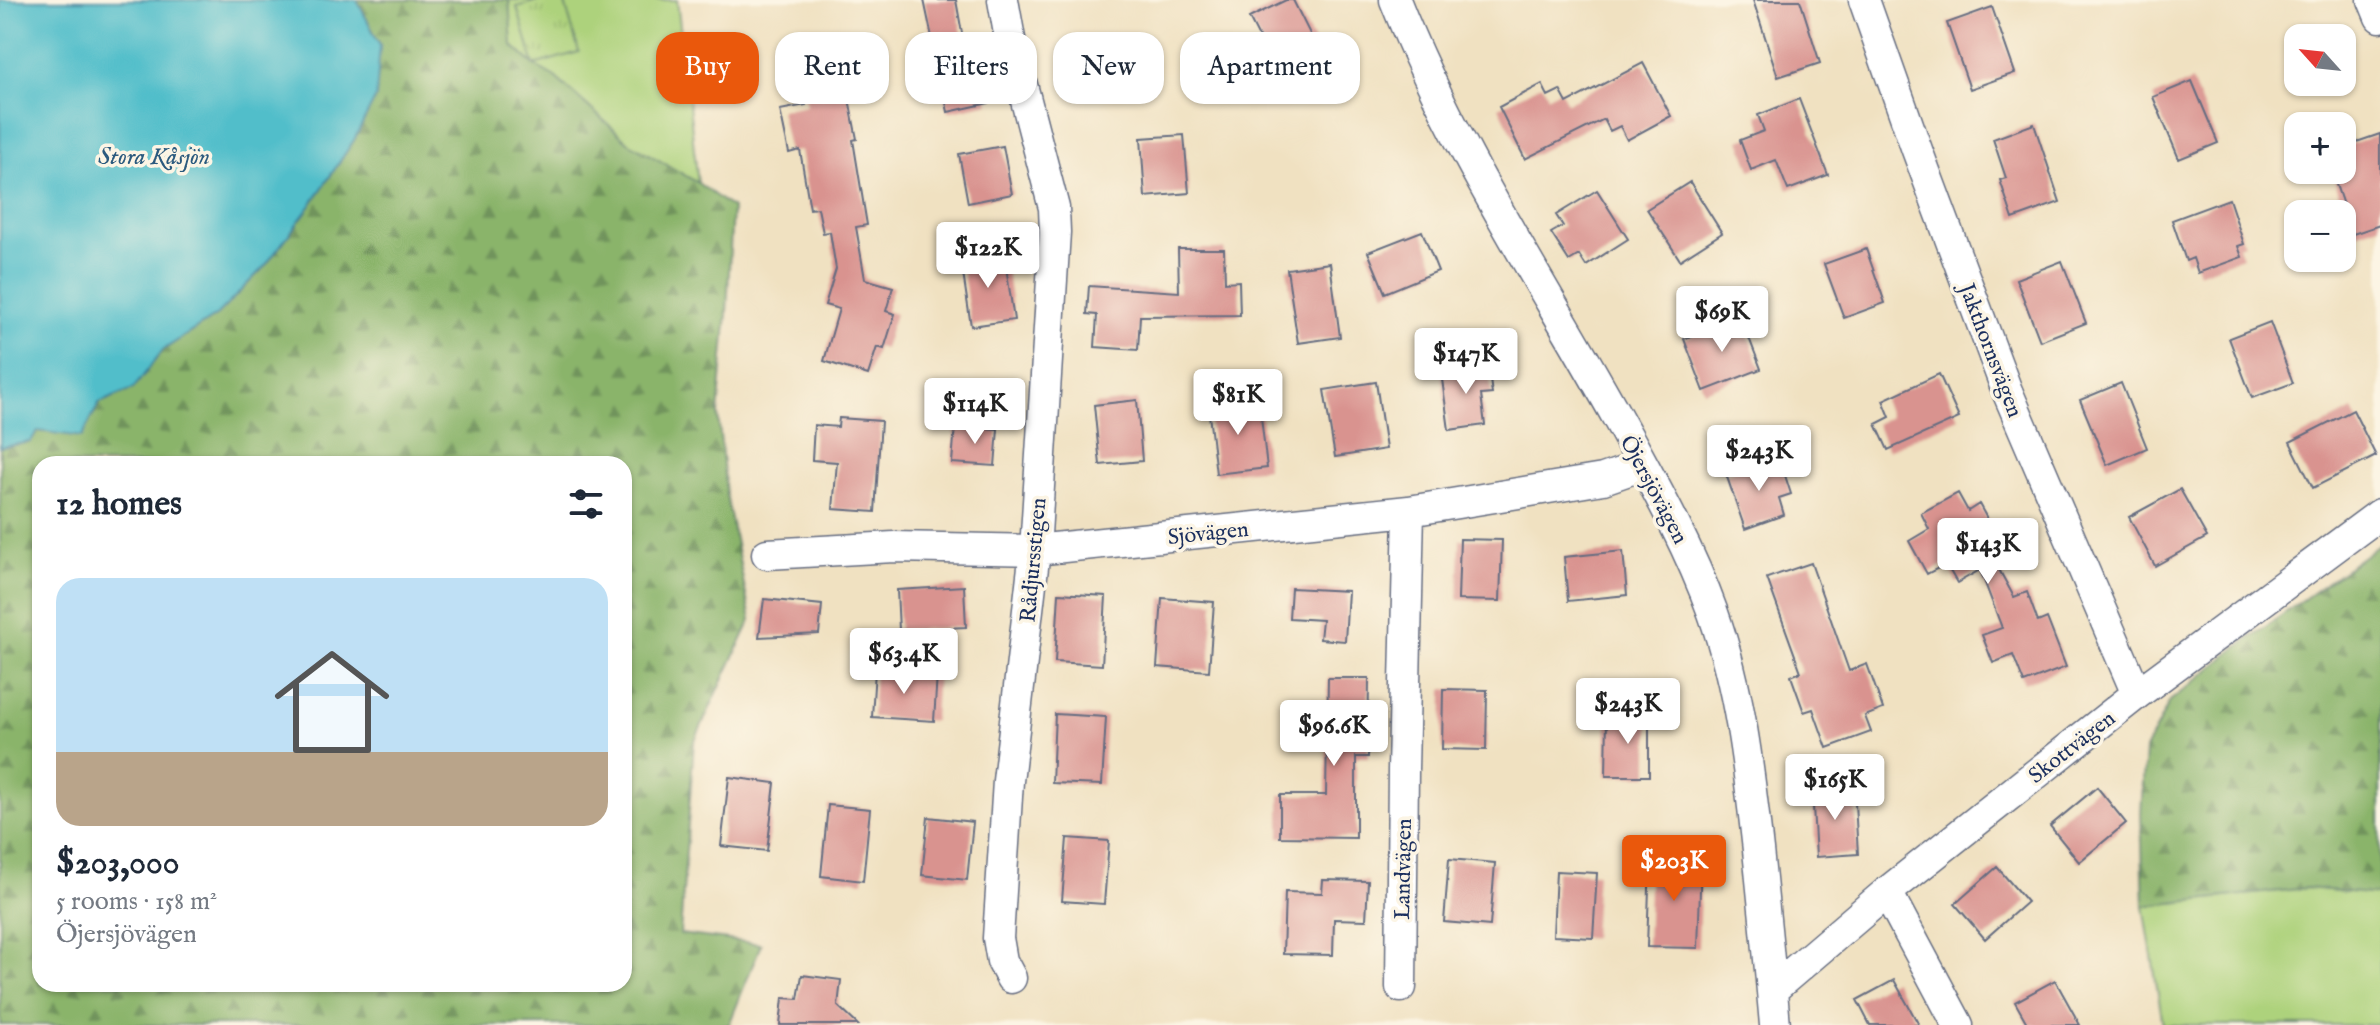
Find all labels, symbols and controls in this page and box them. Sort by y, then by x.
north arrow [2284,24,2356,96]
map controls [2284,24,2356,272]
chip: Buy [656,32,759,104]
chip: Rent [775,32,889,104]
chip: Filters [905,32,1037,104]
chip: New [1053,32,1164,104]
chip: Apartment [1180,32,1360,104]
button: + [2284,112,2356,184]
water label: Stora Kåsjön [98,142,210,173]
button: − [2284,200,2356,272]
pin: $122K [932,222,1044,290]
text: $122K [954,231,1022,264]
street label: Jakthornsvägen [1951,277,2029,422]
pin: $69K [1675,286,1769,354]
text: $69K [1694,295,1750,328]
pin: $147K [1410,328,1522,396]
text: $147K [1433,337,1500,370]
pin: $81K [1191,369,1285,437]
pin: $114K [919,378,1031,446]
text: $81K [1211,378,1265,411]
text: $114K [942,387,1008,420]
pin: $243K [1703,425,1815,493]
street label: Öjersjövägen [1613,431,1694,549]
text: $243K [1725,434,1793,467]
icon: filters [564,482,608,526]
text: 12 homes [56,483,182,526]
street label: Rådjursstigen [1015,496,1053,624]
street label: Sjövägen [1166,516,1250,552]
pin: $143K [1932,518,2044,586]
text: $143K [1955,527,2021,560]
pin: $63.4K [839,628,969,696]
icon: home [260,630,404,774]
text: $63.4K [868,637,940,670]
pin: $243K [1572,678,1684,746]
text: $243K [1594,687,1662,720]
pin: $96.6K [1269,700,1399,768]
street label: Skottvägen [2023,705,2122,790]
text: $96.6K [1298,709,1370,742]
pin: $165K [1779,754,1891,822]
text: $165K [1803,763,1867,796]
street label: Landvägen [1389,818,1419,920]
pin: $203K [1618,835,1730,903]
text: $203,000 [56,842,179,885]
text: $203K [1640,844,1708,877]
text: 5 rooms · 158 m² [56,885,217,918]
text: Öjersjövägen [56,918,197,951]

